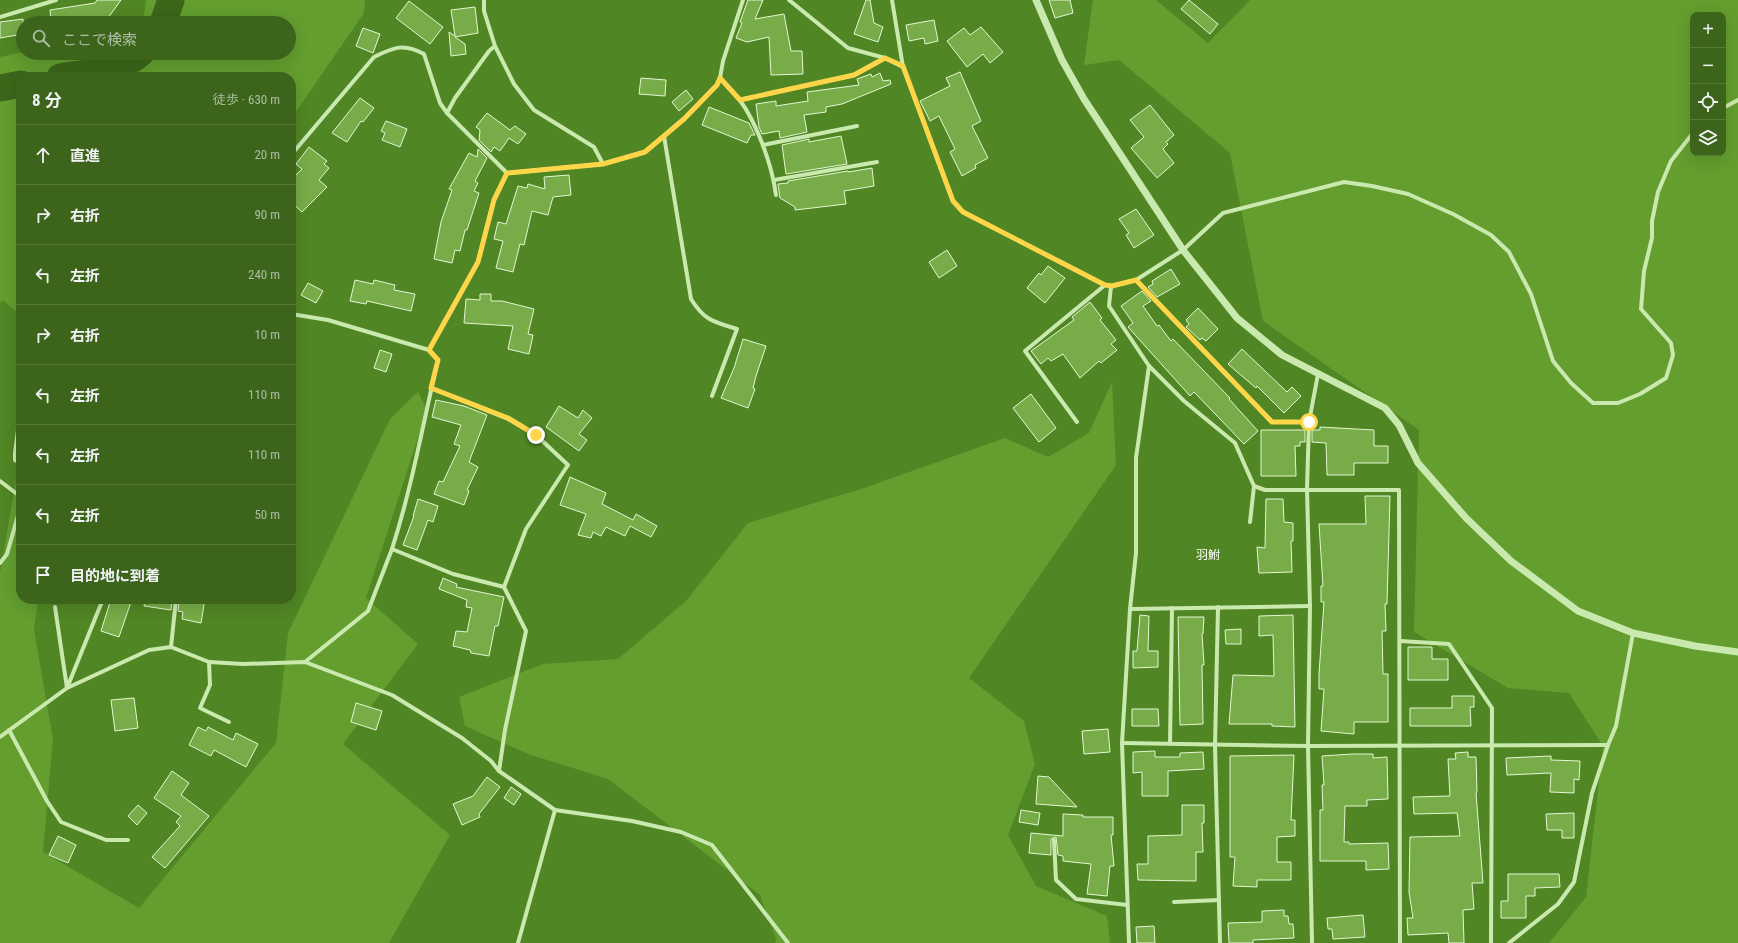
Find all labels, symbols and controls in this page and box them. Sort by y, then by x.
map controls [1690,12,1726,156]
button: + [1690,12,1726,48]
search box [16,16,296,60]
icon: search [30,27,52,49]
text: ここで検索 [62,31,137,49]
button: − [1690,48,1726,84]
button: locate [1690,84,1726,120]
text: 8 分 [32,90,62,110]
text: 徒歩 · 630 m [213,92,280,107]
button: layers [1690,120,1726,156]
icon: ahead [32,144,54,166]
text: 直進 [70,147,100,165]
text: 20 m [254,147,280,162]
icon: right [32,204,54,226]
text: 右折 [70,207,100,225]
text: 90 m [254,207,280,222]
icon: left [32,264,54,286]
text: 左折 [70,267,100,285]
text: 240 m [248,267,280,282]
icon: right [32,324,54,346]
text: 右折 [70,327,100,345]
text: 10 m [254,327,280,342]
icon: left [32,384,54,406]
text: 左折 [70,387,100,405]
text: 110 m [248,387,280,402]
route start [1300,413,1318,431]
route end [527,426,545,444]
icon: left [32,444,54,466]
text: 左折 [70,447,100,465]
text: 110 m [248,447,280,462]
icon: left [32,504,54,526]
text: 左折 [70,507,100,525]
text: 50 m [254,507,280,522]
district label: 羽鮒 [1196,548,1220,562]
icon: arrive [32,564,54,586]
text: 目的地に到着 [70,567,160,585]

